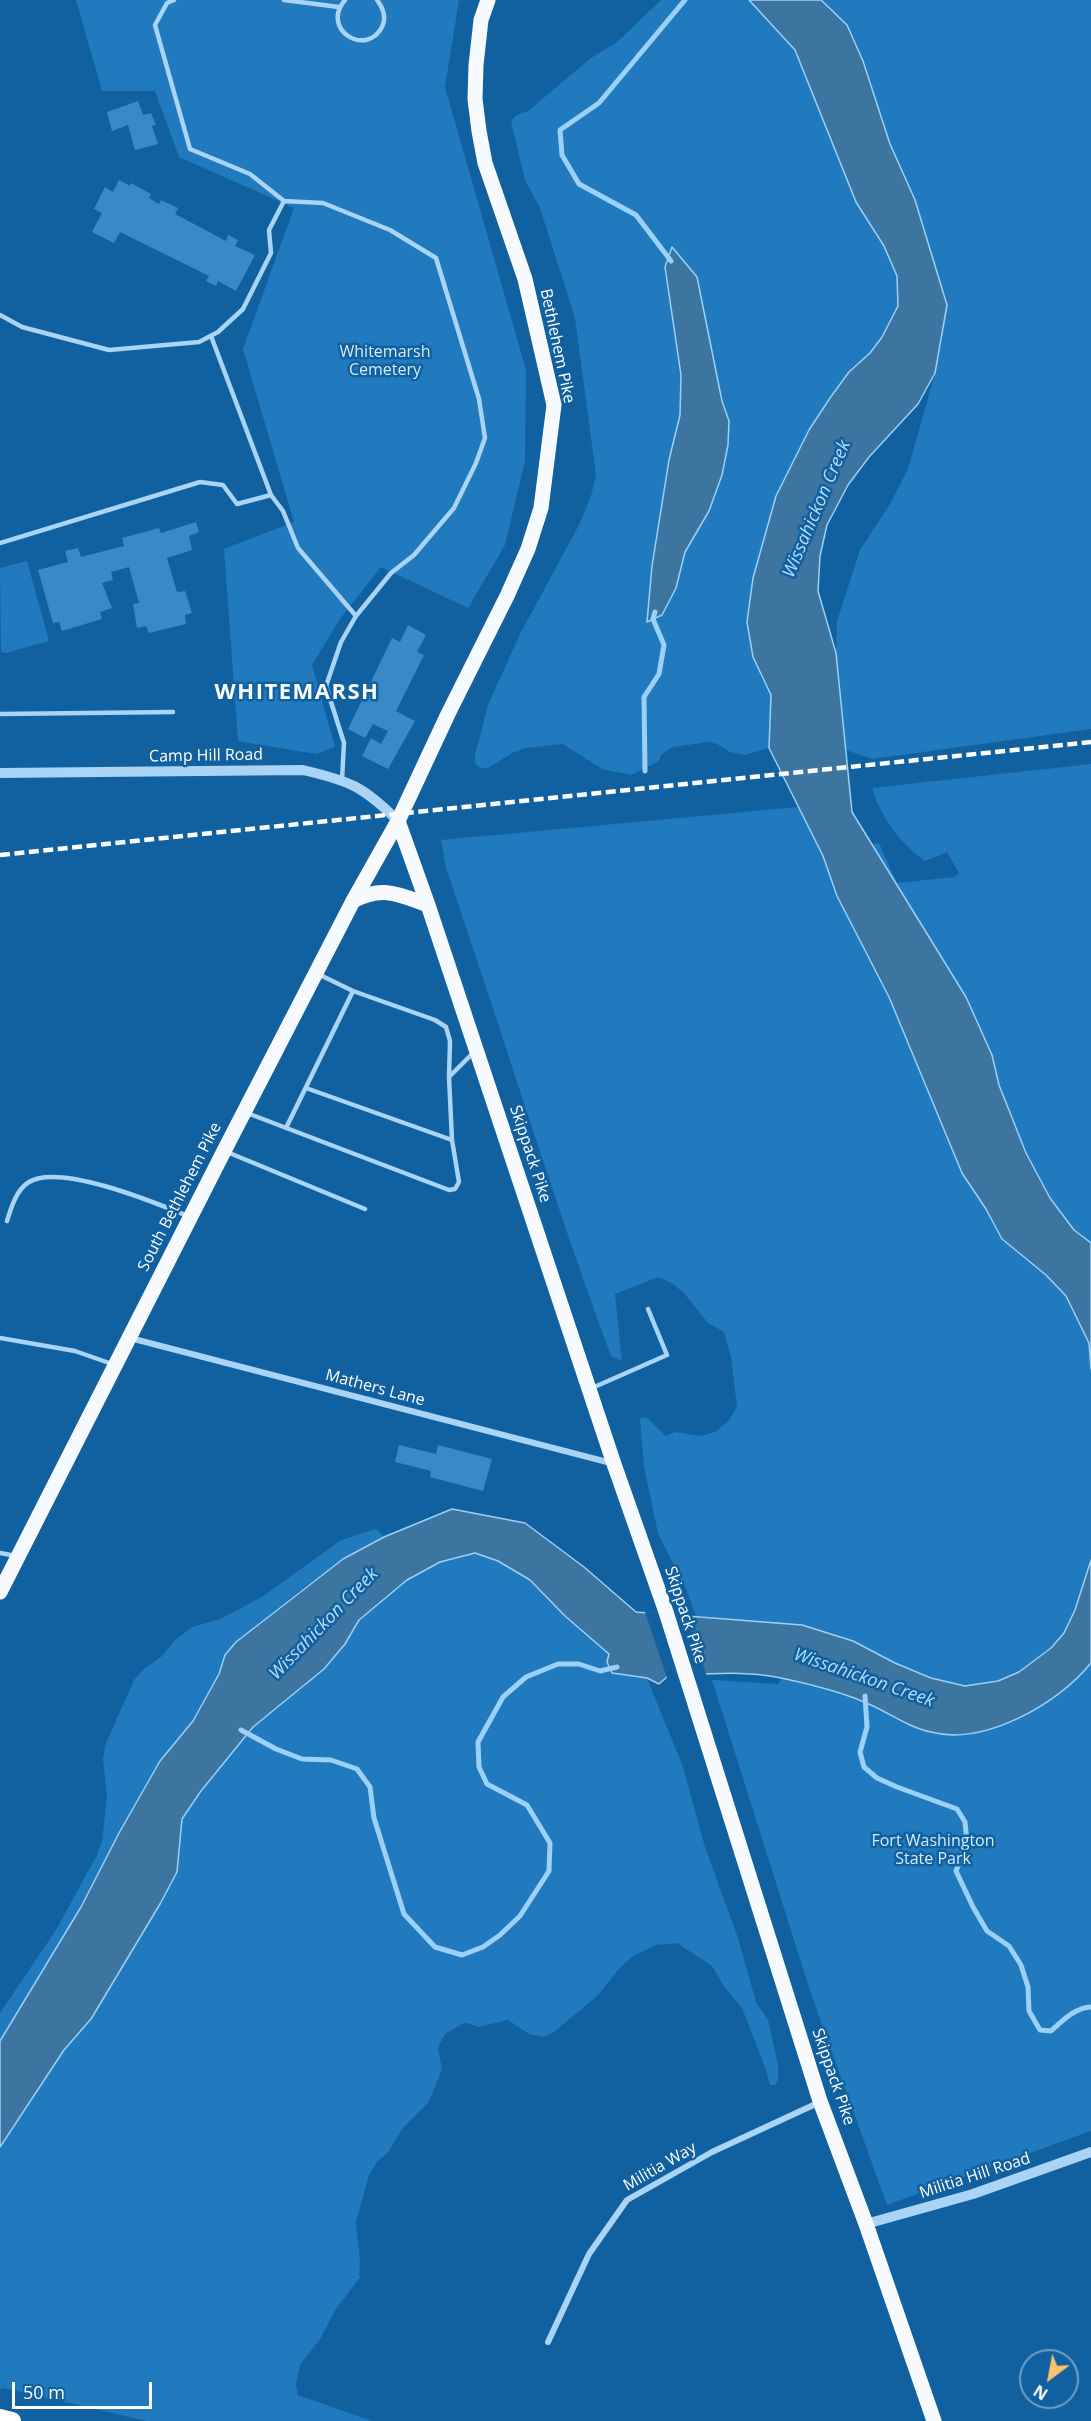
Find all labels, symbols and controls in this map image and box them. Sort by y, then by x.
street label: Bethlehem Pike [535,287,579,405]
park label: Whitemarsh Cemetery [340,342,430,380]
water label: Wissahickon Creek [778,437,856,581]
district label: WHITEMARSH [215,680,379,706]
street label: Camp Hill Road [149,745,263,767]
street label: Skippack Pike [505,1103,555,1205]
street label: South Bethlehem Pike [134,1119,226,1275]
street label: Mathers Lane [323,1366,427,1410]
water label: Wissahickon Creek [265,1564,383,1684]
street label: Skippack Pike [660,1564,710,1666]
water label: Wissahickon Creek [791,1644,937,1712]
park label: Fort Washington State Park [871,1831,995,1869]
street label: Skippack Pike [807,2026,859,2128]
street label: Militia Way [620,2138,700,2196]
street label: Militia Hill Road [917,2149,1033,2203]
north arrow [1019,2349,1079,2409]
scale bar [15,2370,154,2408]
text: 50 m [23,2380,65,2404]
text: N [1029,2380,1052,2405]

